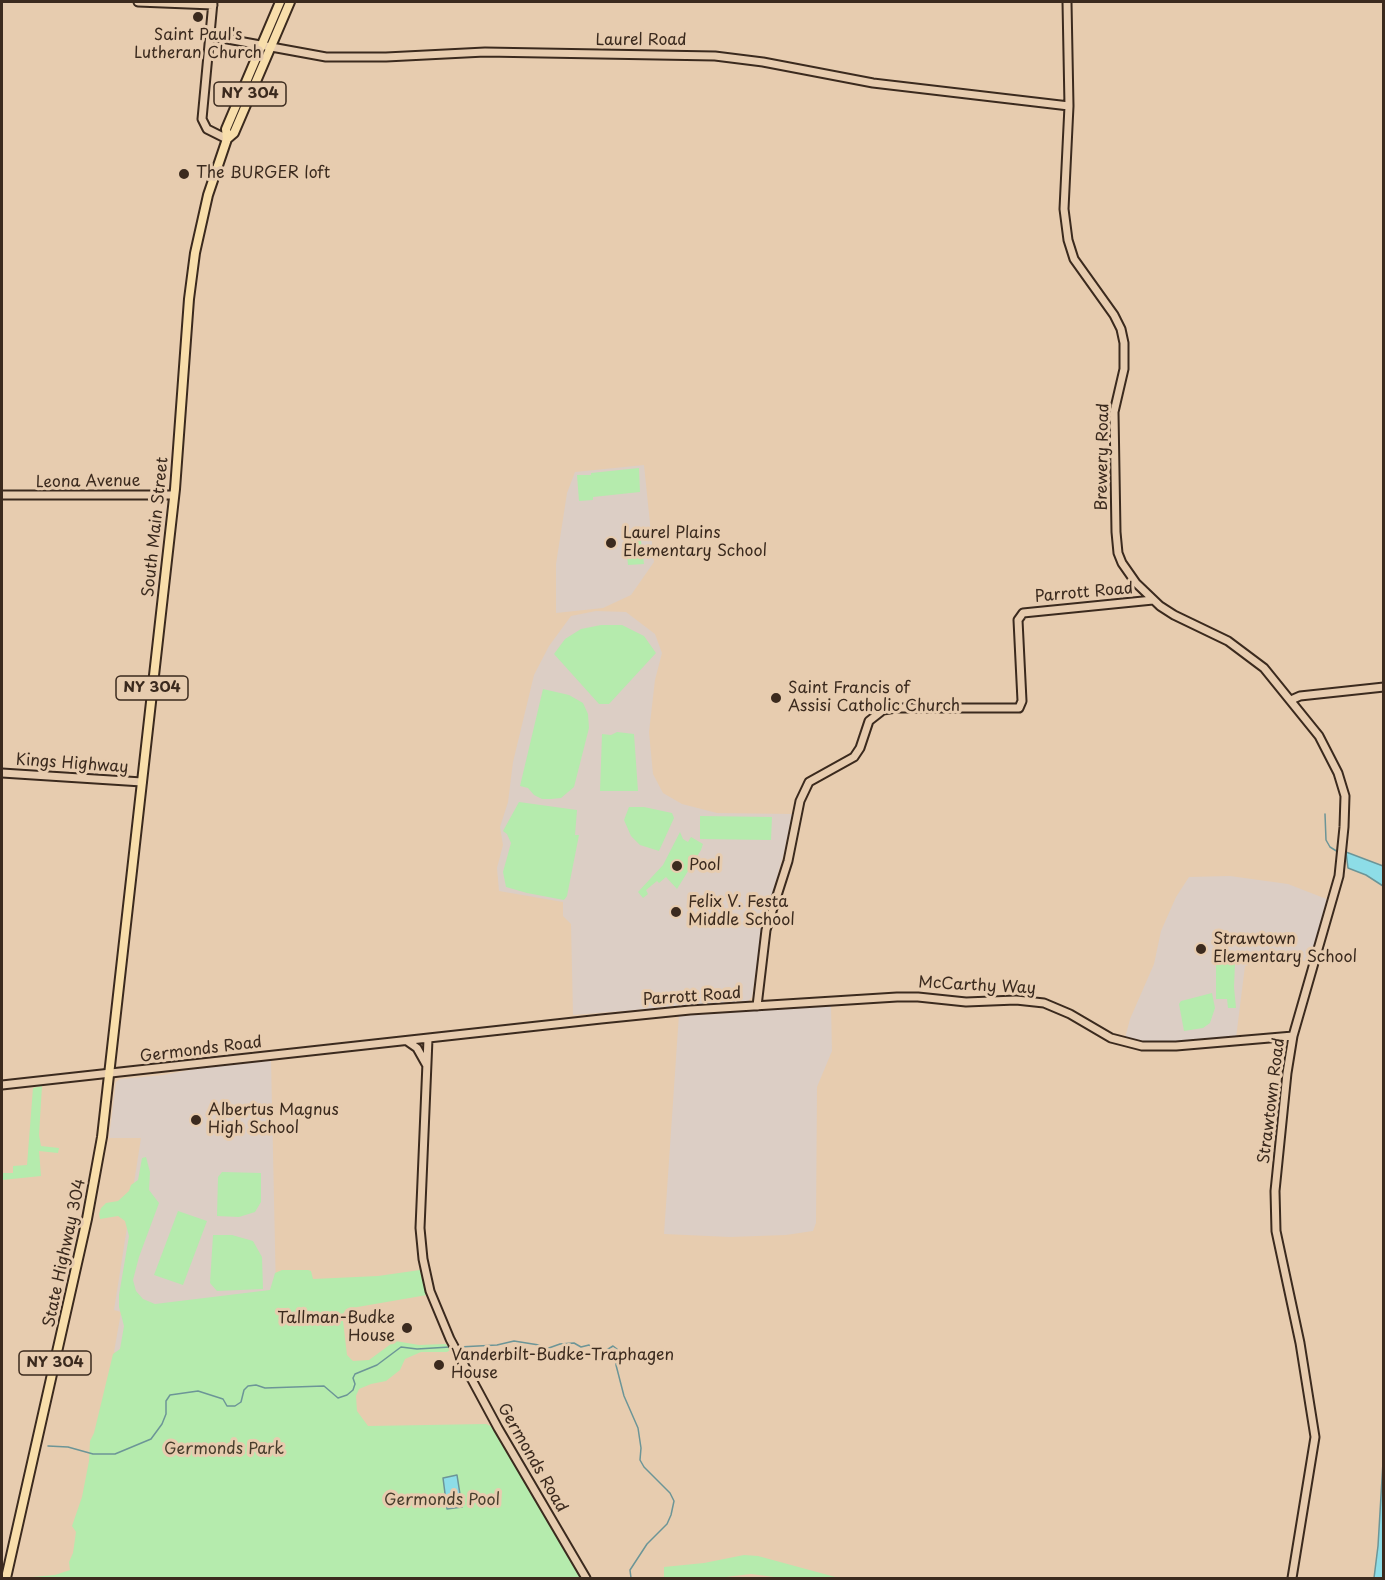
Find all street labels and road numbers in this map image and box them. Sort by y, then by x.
street label: Laurel Road [595,31,687,51]
road number: NY 304 [214,82,286,106]
street label: Brewery Road [1092,403,1114,511]
street label: South Main Street [139,456,173,598]
street label: Leona Avenue [36,471,140,493]
street label: Parrott Road [1034,579,1134,607]
road number: NY 304 [116,676,188,700]
street label: Kings Highway [15,750,129,778]
street label: McCarthy Way [918,973,1036,999]
street label: Parrott Road [642,984,742,1010]
street label: Germonds Road [139,1033,263,1067]
street label: Strawtown Road [1255,1037,1289,1165]
street label: State Highway 304 [40,1177,90,1329]
road number: NY 304 [19,1351,91,1375]
street label: Germonds Road [493,1400,571,1516]

